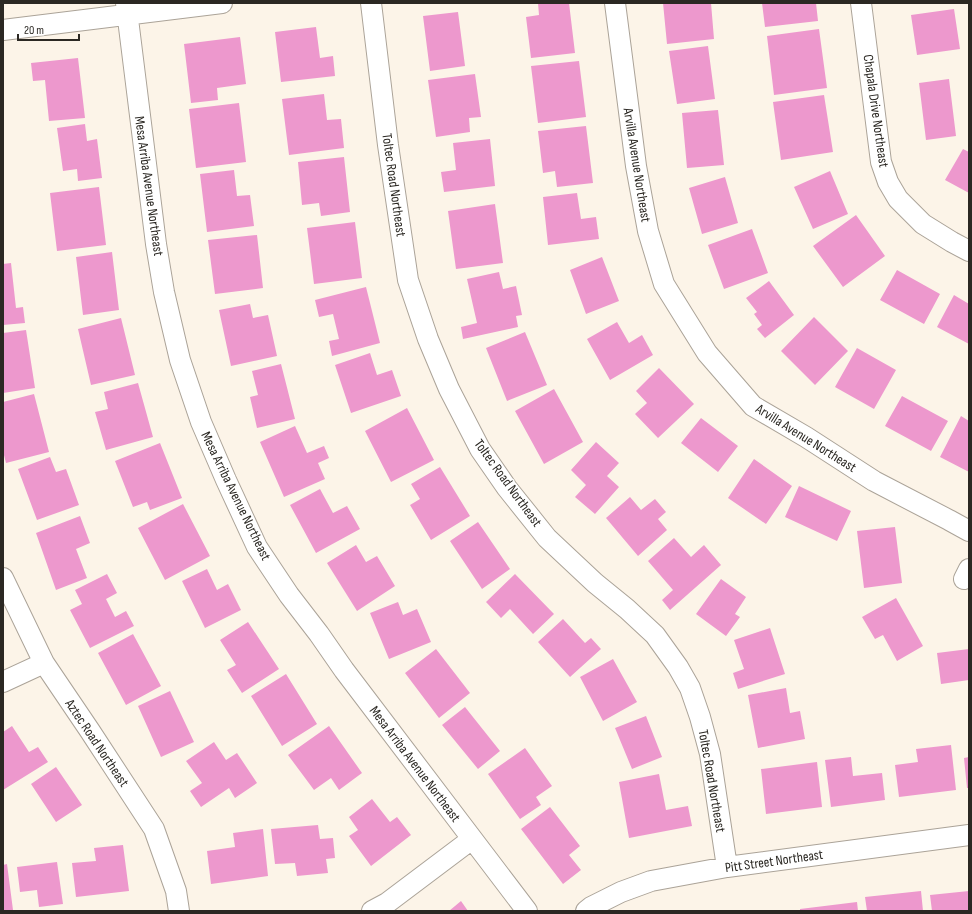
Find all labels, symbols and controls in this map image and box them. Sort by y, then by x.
scale bar [18,16,79,42]
text: 20 m [24,23,44,38]
street label: Chapala Drive Northeast [860,53,892,169]
street label: Arvilla Avenue Northeast [619,106,654,223]
street label: Mesa Arriba Avenue Northeast [131,115,167,257]
street label: Toltec Road Northeast [378,132,410,238]
street label: Arvilla Avenue Northeast [752,400,859,476]
street label: Mesa Arriba Avenue Northeast [197,429,275,563]
street label: Toltec Road Northeast [471,436,545,530]
street label: Aztec Road Northeast [61,695,133,790]
street label: Mesa Arriba Avenue Northeast [366,703,464,825]
street label: Toltec Road Northeast [695,728,729,834]
street label: Pitt Street Northeast [724,846,824,876]

